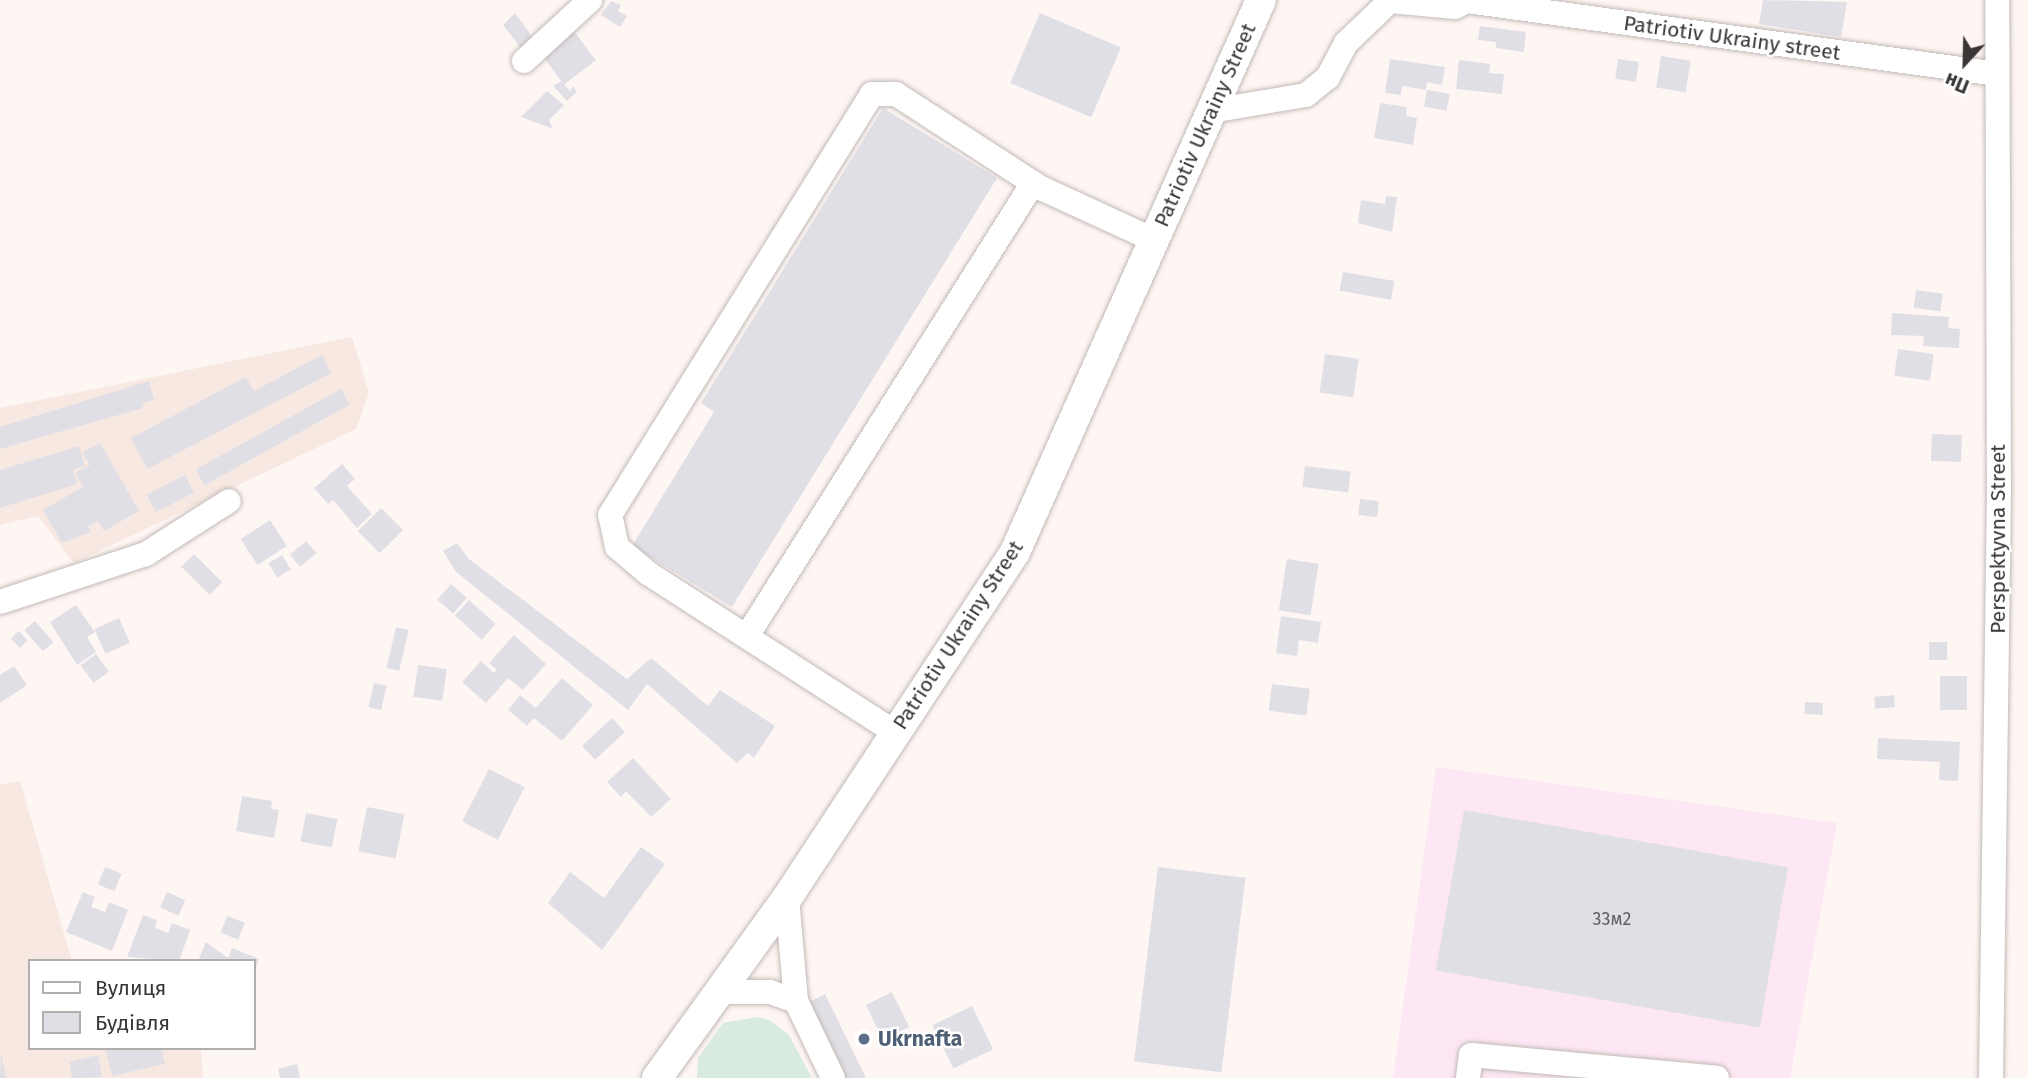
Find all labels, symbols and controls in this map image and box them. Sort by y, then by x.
street label: Patriotiv Ukrainy street [1622,10,1842,66]
street label: Patriotiv Ukrainy Street [1149,19,1261,231]
north arrow [1930,28,2000,98]
text: Пн [1942,68,1972,98]
street label: Perspektyvna Street [1985,444,2011,634]
street label: Patriotiv Ukrainy Street [887,536,1029,734]
house number: 33м2 [1593,908,1631,930]
legend [28,959,256,1050]
text: Вулиця [95,975,166,1001]
text: Будівля [95,1010,170,1036]
place label: Ukrnafta [878,1026,962,1052]
marker: Ukrnafta [856,1031,872,1047]

